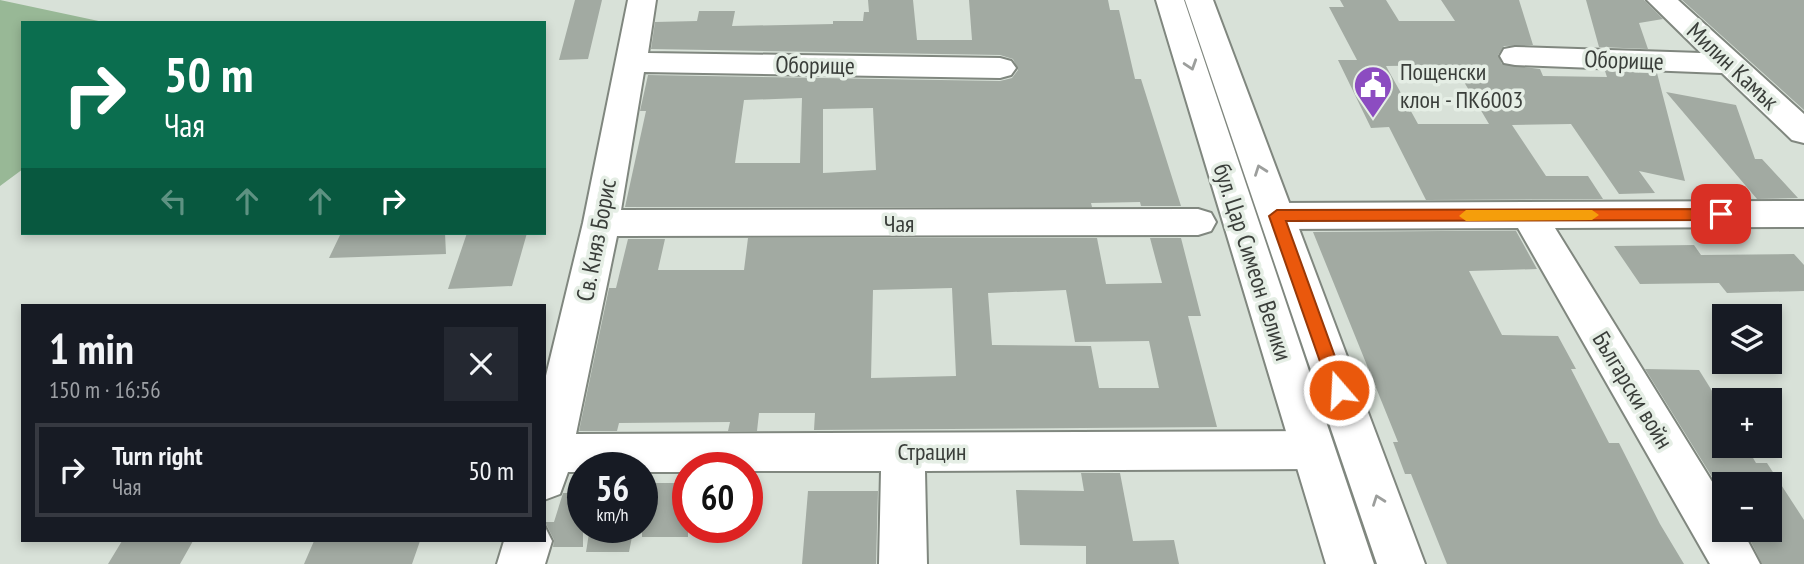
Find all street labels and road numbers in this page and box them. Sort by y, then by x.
street label: Милин Камък [1681,16,1786,117]
street label: Оборище [1584,43,1664,77]
street label: Оборище [775,49,855,81]
street label: бул. Цар Симеон Велики [1207,160,1299,364]
street label: Св. Княз Борис [569,176,623,304]
street label: Чая [884,208,914,239]
street label: Български войн [1586,326,1680,454]
street label: Страцин [897,436,967,467]

